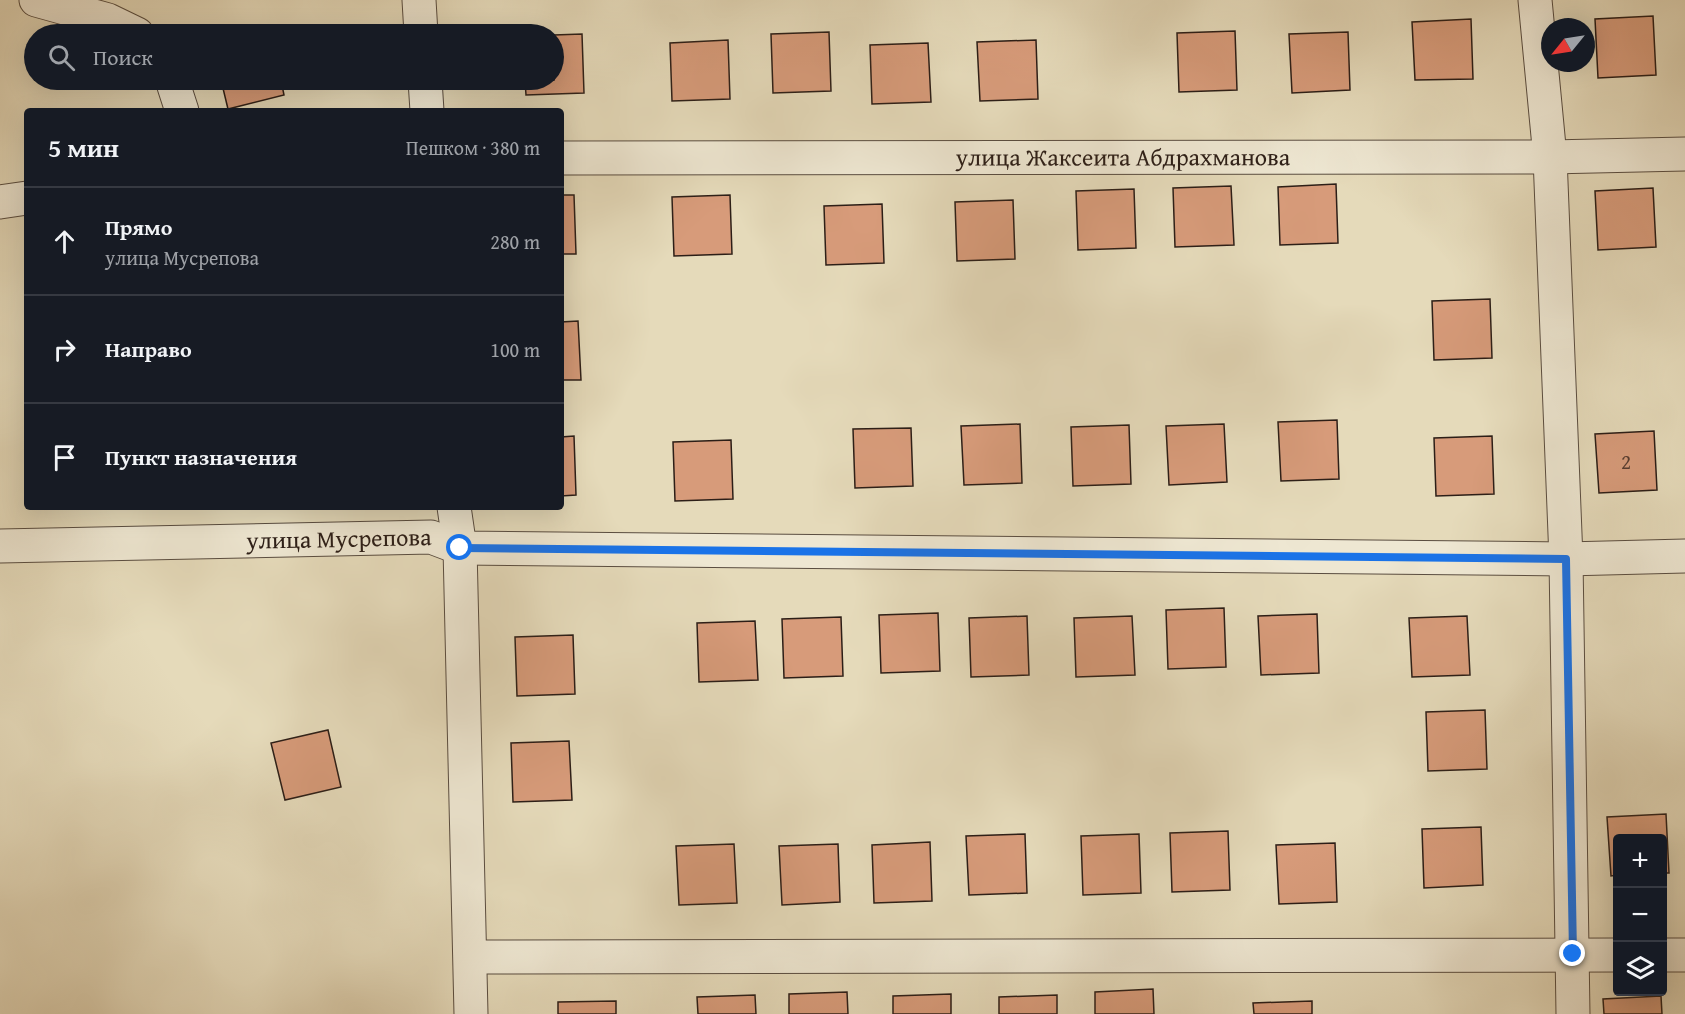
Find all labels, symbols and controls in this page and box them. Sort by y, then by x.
north arrow [1541,18,1595,72]
search box [24,24,564,90]
icon: search [45,41,78,74]
text: Поиск [93,41,153,73]
text: 5 мин [48,128,119,167]
text: Пешком · 380 m [406,133,540,162]
street label: улица Жаксеита Абдрахманова [955,139,1291,175]
text: Прямо [105,211,172,243]
icon: ahead [48,225,81,258]
text: 280 m [490,227,540,256]
text: улица Мусрепова [105,243,259,272]
icon: right [48,333,81,366]
text: Направо [105,333,192,365]
text: 100 m [490,335,540,364]
icon: arrive [48,441,81,474]
text: Пункт назначения [105,441,297,473]
house number: 2 [1621,446,1631,477]
street label: улица Мусрепова [245,519,432,558]
route start [446,534,472,560]
map controls [1613,834,1667,996]
button: + [1613,834,1667,888]
button: − [1613,888,1667,942]
route end [1559,940,1585,966]
button: layers [1613,942,1667,996]

